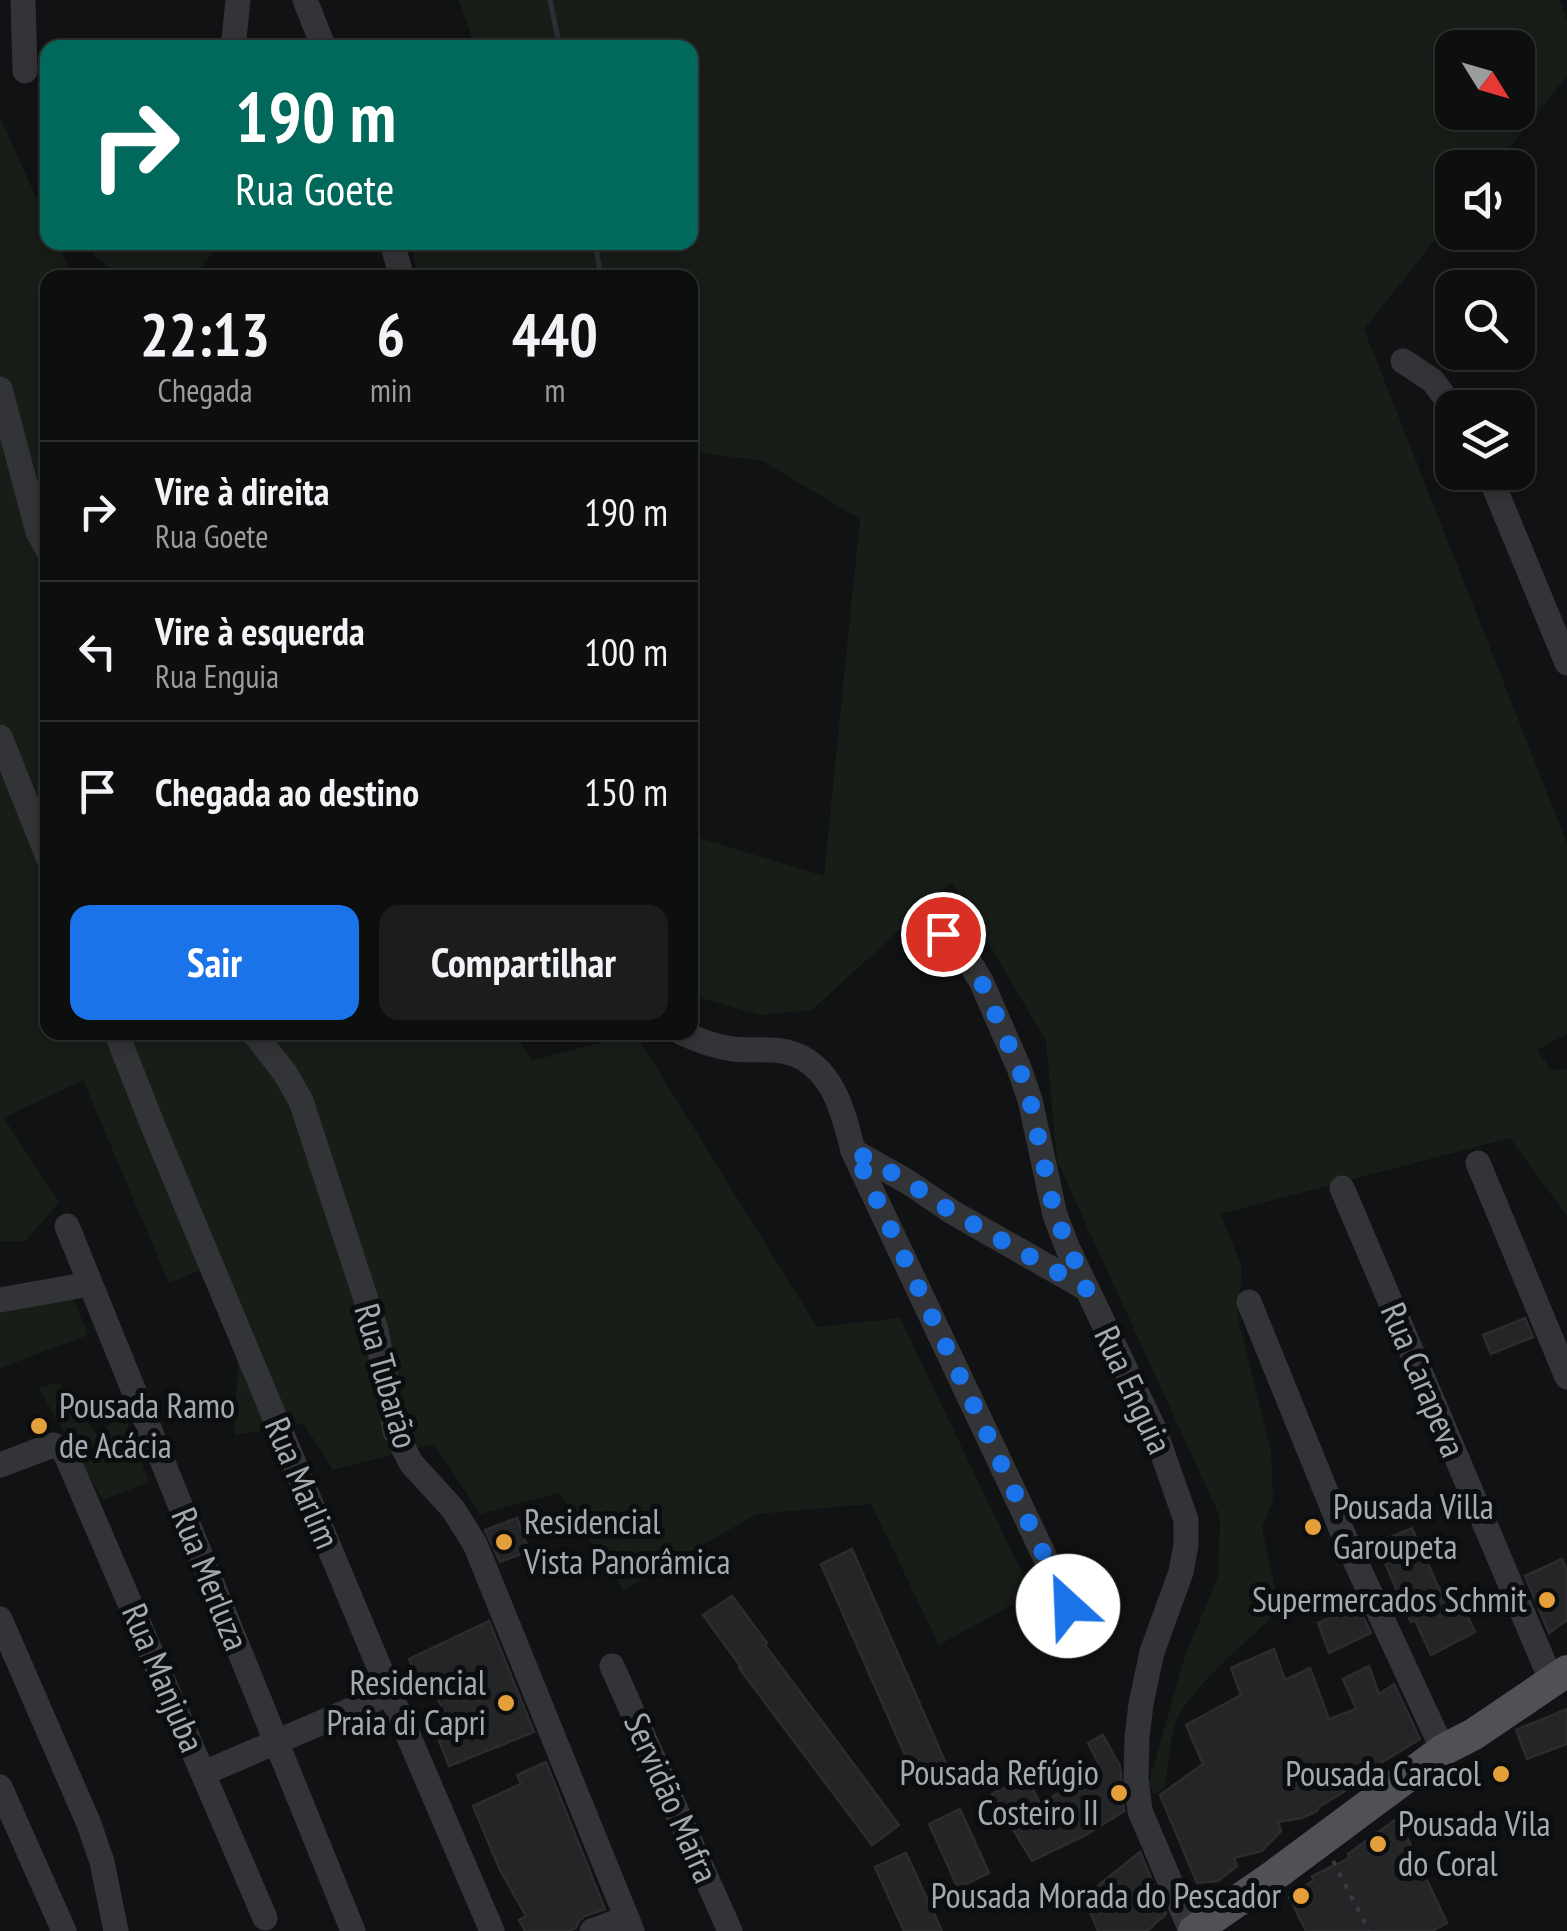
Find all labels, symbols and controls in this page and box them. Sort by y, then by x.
north arrow [1435,30,1535,130]
map controls [1435,30,1535,490]
text: 190 m [235,71,396,161]
icon: right [70,80,200,210]
button: sound [1435,150,1535,250]
text: Rua Goete [235,159,394,217]
button: search [1435,270,1535,370]
text: 22:13 [140,295,270,373]
text: 6 [377,295,405,373]
text: 440 [512,295,598,373]
text: Chegada [157,369,252,411]
text: min [370,369,412,411]
text: m [544,369,565,411]
button: layers [1435,390,1535,490]
text: Vire à direita [155,466,330,515]
icon: right [70,484,125,539]
text: 190 m [584,487,668,536]
text: Rua Goete [155,515,268,557]
text: Vire à esquerda [155,606,365,655]
icon: left [70,624,125,679]
text: 100 m [584,627,668,676]
text: Rua Enguia [155,655,279,697]
icon: arrive [70,764,125,819]
text: Chegada ao destino [155,767,419,816]
text: 150 m [584,767,668,816]
pin [901,892,986,977]
button: Sair [70,905,359,1020]
button: Compartilhar [379,905,668,1020]
icon: arrive [916,907,971,962]
street label: Rua Carapeva [1371,1295,1477,1464]
street label: Rua Tubarão [344,1298,430,1453]
street label: Rua Enguia [1084,1318,1183,1461]
place label: Pousada Ramo de Acácia [59,1382,235,1468]
street label: Rua Marlim [255,1410,351,1555]
marker: Pousada Ramo de Acácia [28,1415,50,1437]
place label: Pousada Villa Garoupeta [1333,1483,1494,1569]
place label: Residencial Vista Panorâmica [523,1498,730,1584]
street label: Rua Merluza [162,1501,260,1657]
marker: Pousada Villa Garoupeta [1302,1516,1324,1538]
marker: Residencial Vista Panorâmica [493,1531,515,1553]
position arrow [1016,1554,1120,1658]
place label: Supermercados Schmit [1252,1576,1527,1622]
marker: Supermercados Schmit [1536,1589,1558,1611]
street label: Rua Manjuba [112,1596,216,1759]
place label: Residencial Praia di Capri [326,1659,486,1745]
marker: Residencial Praia di Capri [495,1692,517,1714]
street label: Servidão Mafra [614,1706,730,1890]
place label: Pousada Refúgio Costeiro II [900,1749,1099,1835]
place label: Pousada Caracol [1285,1750,1481,1796]
marker: Pousada Caracol [1490,1763,1512,1785]
marker: Pousada Refúgio Costeiro II [1108,1782,1130,1804]
place label: Pousada Vila do Coral [1398,1800,1551,1886]
marker: Pousada Vila do Coral [1367,1833,1389,1855]
place label: Pousada Morada do Pescador [931,1872,1281,1918]
marker: Pousada Morada do Pescador [1290,1885,1312,1907]

